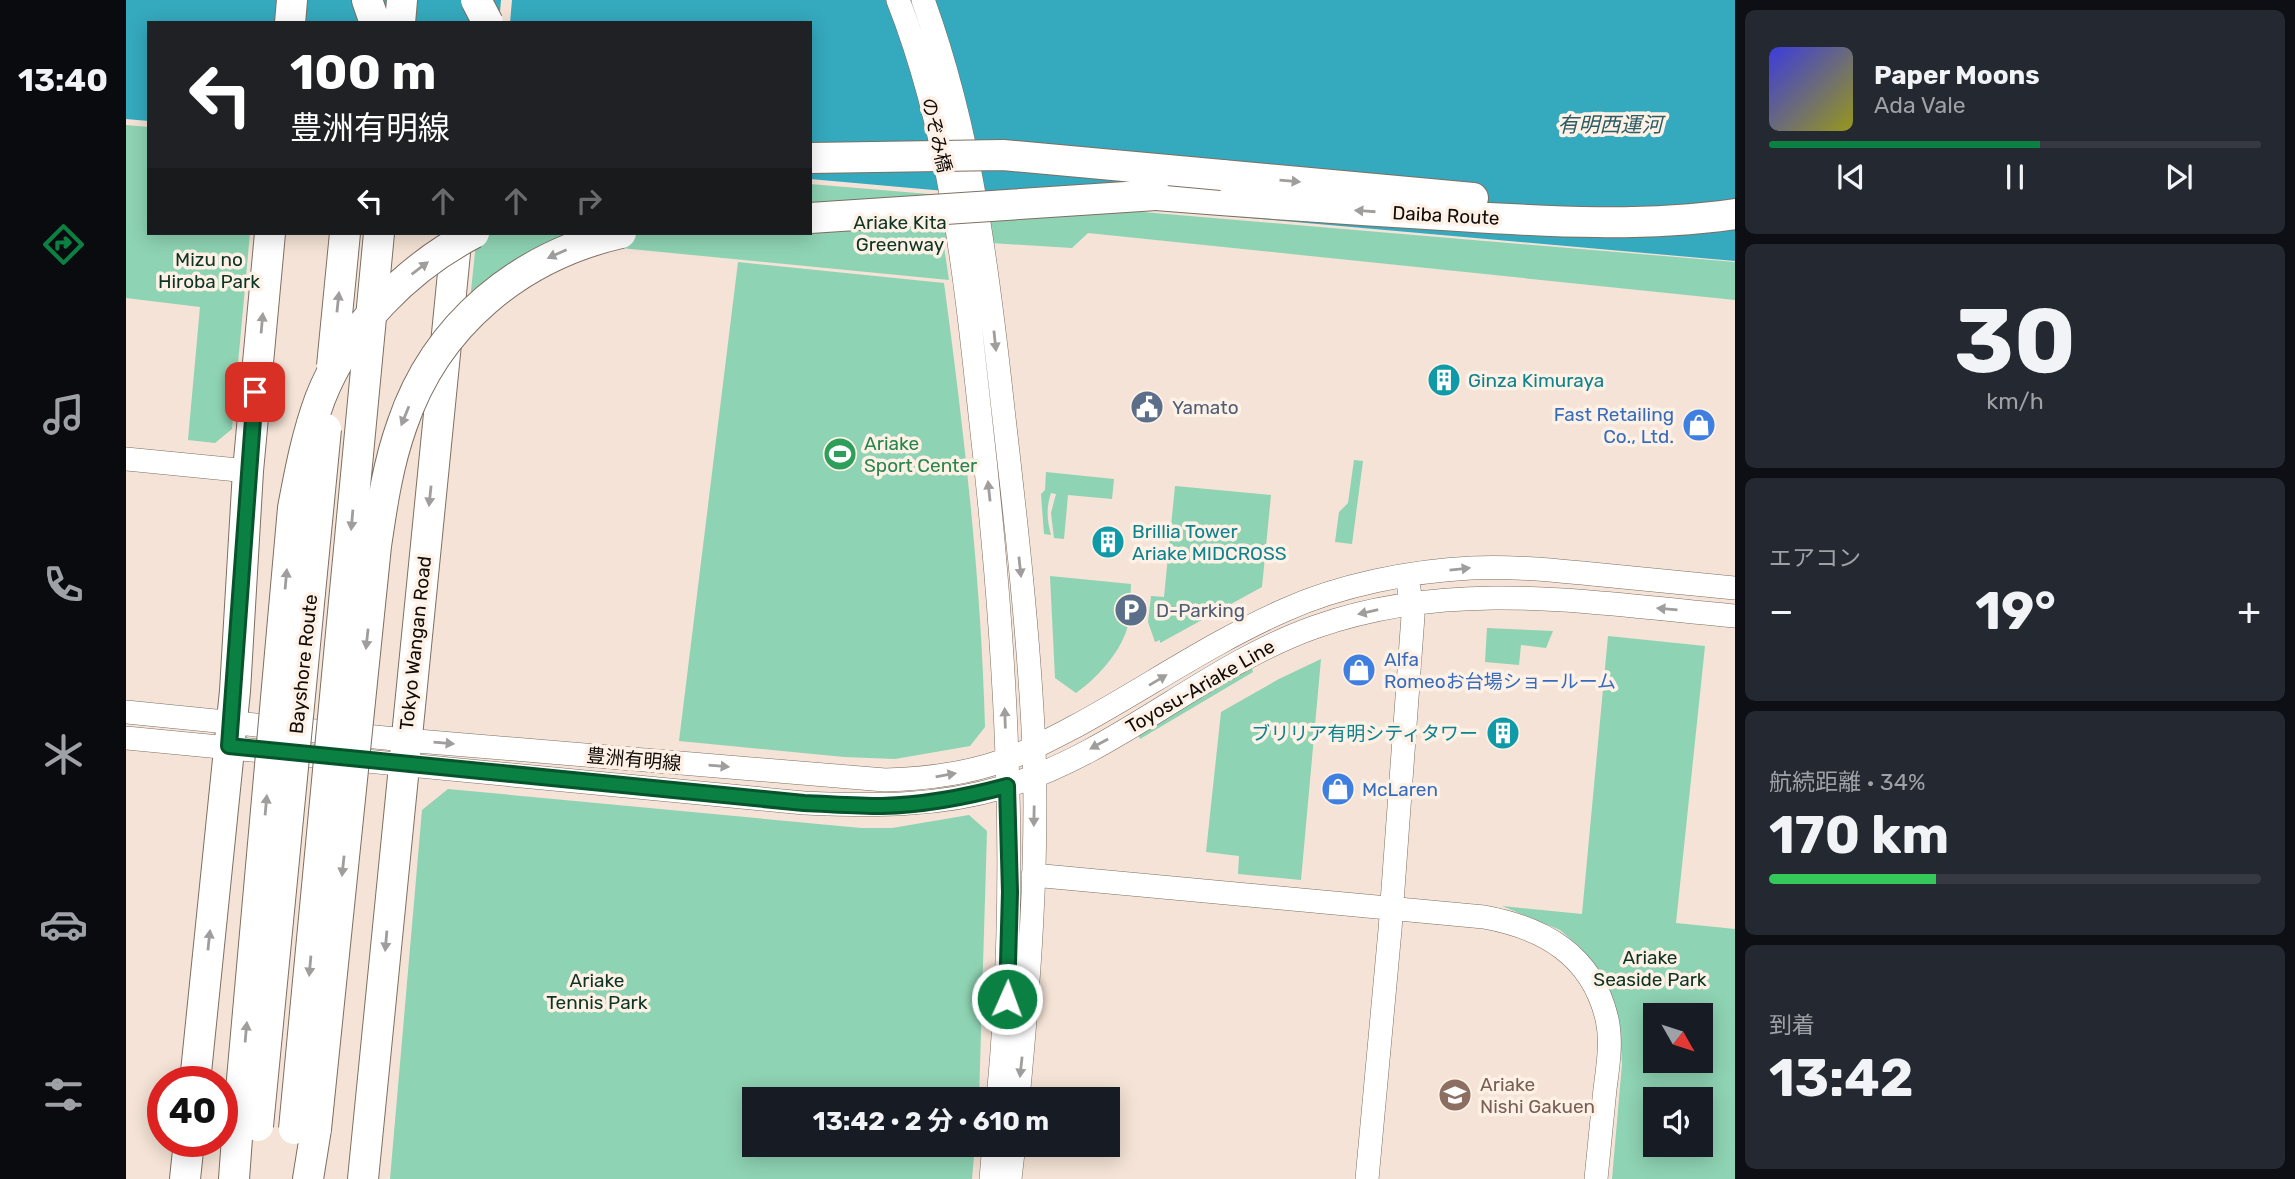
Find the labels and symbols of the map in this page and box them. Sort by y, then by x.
street label: のぞみ橋 [917,95,956,175]
water label: 有明西運河 [1558,112,1666,137]
one-way arrow [1279,176,1301,187]
street label: Daiba Route [1392,201,1500,230]
one-way arrow [1354,205,1376,216]
park label: Ariake Kita Greenway [853,211,947,256]
park label: Mizu no Hiroba Park [158,248,260,293]
one-way arrow [546,249,567,260]
one-way arrow [411,262,429,276]
one-way arrow [333,290,344,312]
one-way arrow [256,312,267,334]
one-way arrow [990,330,1001,352]
building icon: Ginza Kimuraya [1425,361,1463,399]
pin [225,362,285,422]
place label: Ginza Kimuraya [1468,369,1604,392]
public building icon: Yamato [1128,388,1166,426]
place label: Yamato [1172,396,1239,419]
place label: Fast Retailing Co., Ltd. [1554,403,1674,448]
one-way arrow [400,406,411,427]
shop icon: Fast Retailing Co., Ltd. [1680,406,1718,444]
place label: Ariake Sport Center [864,432,978,477]
sports icon: Ariake Sport Center [821,435,859,473]
one-way arrow [983,480,994,502]
one-way arrow [424,485,435,507]
one-way arrow [346,509,357,531]
place label: Brillia Tower Ariake MIDCROSS [1132,520,1287,565]
building icon: Brillia Tower Ariake MIDCROSS [1089,523,1127,561]
street label: Tokyo Wangan Road [395,555,436,731]
one-way arrow [1015,556,1026,578]
one-way arrow [1449,563,1471,574]
one-way arrow [281,568,292,590]
parking icon: D-Parking [1112,591,1150,629]
street label: Bayshore Route [285,593,322,735]
place label: D-Parking [1156,599,1245,622]
one-way arrow [1656,603,1678,614]
one-way arrow [1357,607,1379,618]
one-way arrow [361,629,372,651]
street label: Toyosu-Ariake Line [1122,635,1279,738]
place label: Alfa Romeoお台場ショールーム [1384,648,1616,693]
shop icon: Alfa Romeoお台場ショールーム [1340,651,1378,689]
one-way arrow [1149,674,1168,687]
one-way arrow [999,706,1011,728]
building icon: ブリリア有明シティタワー [1484,714,1522,752]
place label: ブリリア有明シティタワー [1251,722,1478,745]
one-way arrow [433,738,455,749]
one-way arrow [1089,738,1109,750]
street label: 豊洲有明線 [586,744,682,775]
one-way arrow [709,761,731,772]
one-way arrow [935,769,957,780]
shop icon: McLaren [1319,770,1357,808]
place label: McLaren [1362,778,1438,801]
one-way arrow [261,794,272,816]
one-way arrow [1028,805,1039,827]
one-way arrow [338,855,349,877]
one-way arrow [204,929,215,951]
one-way arrow [380,931,391,953]
park label: Ariake Seaside Park [1593,946,1707,991]
one-way arrow [304,955,315,977]
position arrow [970,962,1044,1036]
park label: Ariake Tennis Park [546,969,648,1014]
north arrow [1643,1003,1713,1073]
one-way arrow [241,1021,252,1043]
one-way arrow [1015,1057,1026,1079]
speed limit sign: 40 [147,1066,238,1157]
place label: Ariake Nishi Gakuen [1480,1073,1595,1118]
school or university icon: Ariake Nishi Gakuen [1436,1076,1474,1114]

